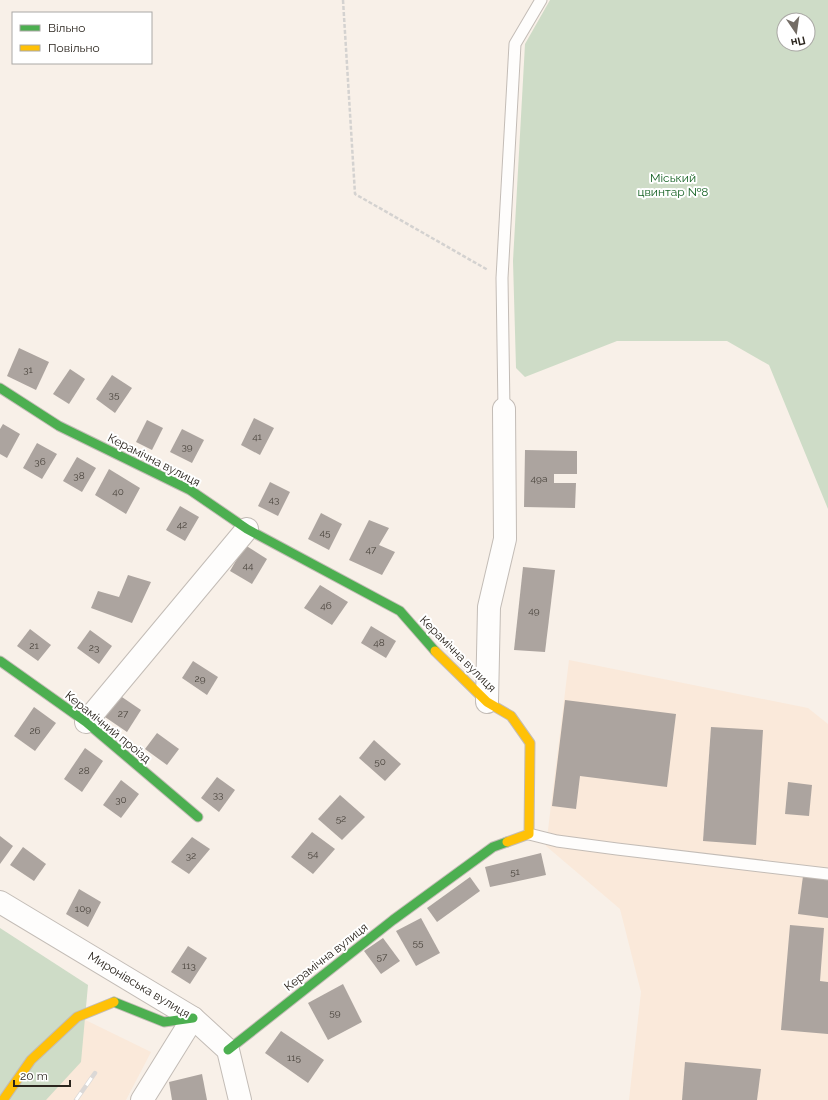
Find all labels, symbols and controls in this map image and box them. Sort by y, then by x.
legend [12,12,152,64]
north arrow [776,12,816,52]
text: Вільно [48,21,85,35]
text: Пн [790,33,807,49]
text: Повільно [48,41,100,55]
park label: Міський цвинтар №8 [638,171,708,199]
house number: 31 [23,364,34,375]
house number: 35 [109,389,120,400]
street label: Керамічна вулиця [105,431,203,489]
house number: 41 [252,431,263,442]
house number: 39 [181,441,193,452]
house number: 36 [34,456,46,467]
house number: 38 [73,470,85,481]
house number: 49а [531,473,547,484]
house number: 40 [112,486,124,497]
house number: 43 [269,494,279,505]
house number: 42 [177,519,187,530]
house number: 45 [320,527,331,538]
house number: 47 [366,544,377,555]
house number: 44 [243,560,254,571]
house number: 46 [320,600,332,611]
house number: 49 [528,605,540,616]
street label: Керамічна вулиця [417,613,499,695]
house number: 48 [373,637,385,648]
house number: 21 [29,640,39,651]
house number: 23 [89,642,99,653]
house number: 29 [194,673,206,684]
street label: Керамічний проїзд [62,688,154,766]
house number: 27 [118,708,129,719]
house number: 26 [29,725,41,736]
house number: 50 [374,756,386,767]
house number: 28 [78,765,90,776]
house number: 33 [213,789,223,800]
house number: 30 [115,794,127,805]
house number: 52 [336,813,346,824]
house number: 54 [308,848,319,859]
house number: 32 [186,850,196,861]
house number: 51 [510,866,521,877]
house number: 109 [75,903,91,914]
street label: Керамічна вулиця [281,920,371,994]
house number: 55 [413,937,424,948]
street label: Миронівська вулиця [85,949,193,1021]
house number: 57 [377,951,388,962]
house number: 113 [182,960,196,971]
house number: 59 [329,1007,341,1018]
house number: 115 [287,1052,302,1063]
scale bar [14,1062,70,1088]
text: 20 m [20,1069,48,1083]

